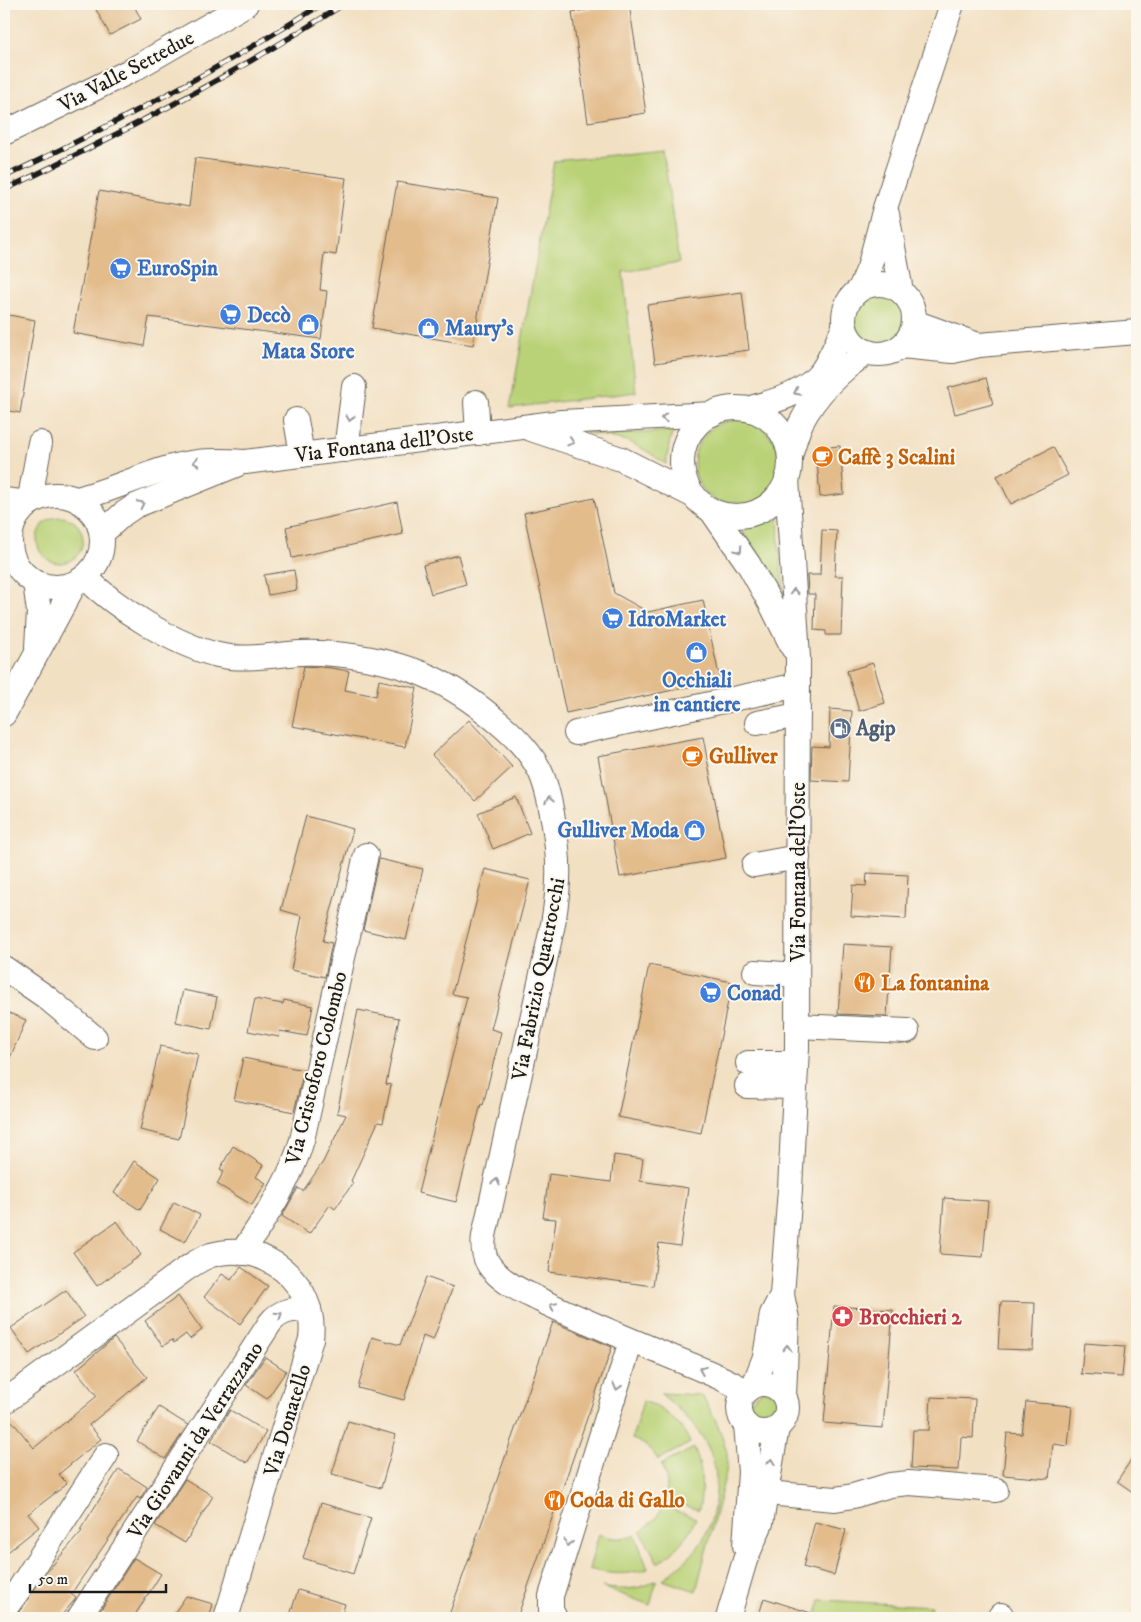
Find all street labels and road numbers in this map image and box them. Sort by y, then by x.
street label: Via Valle Settedue [53,25,199,119]
street label: Via Fontana dell'Oste [292,421,475,469]
street label: Via Fontana dell'Oste [786,782,812,963]
street label: Via Fabrizio Quattrocchi [506,876,571,1084]
street label: Via Cristoforo Colombo [280,969,354,1169]
street label: Via Giovanni da Verrazzano [122,1337,269,1545]
street label: Via Donatello [258,1361,317,1480]

